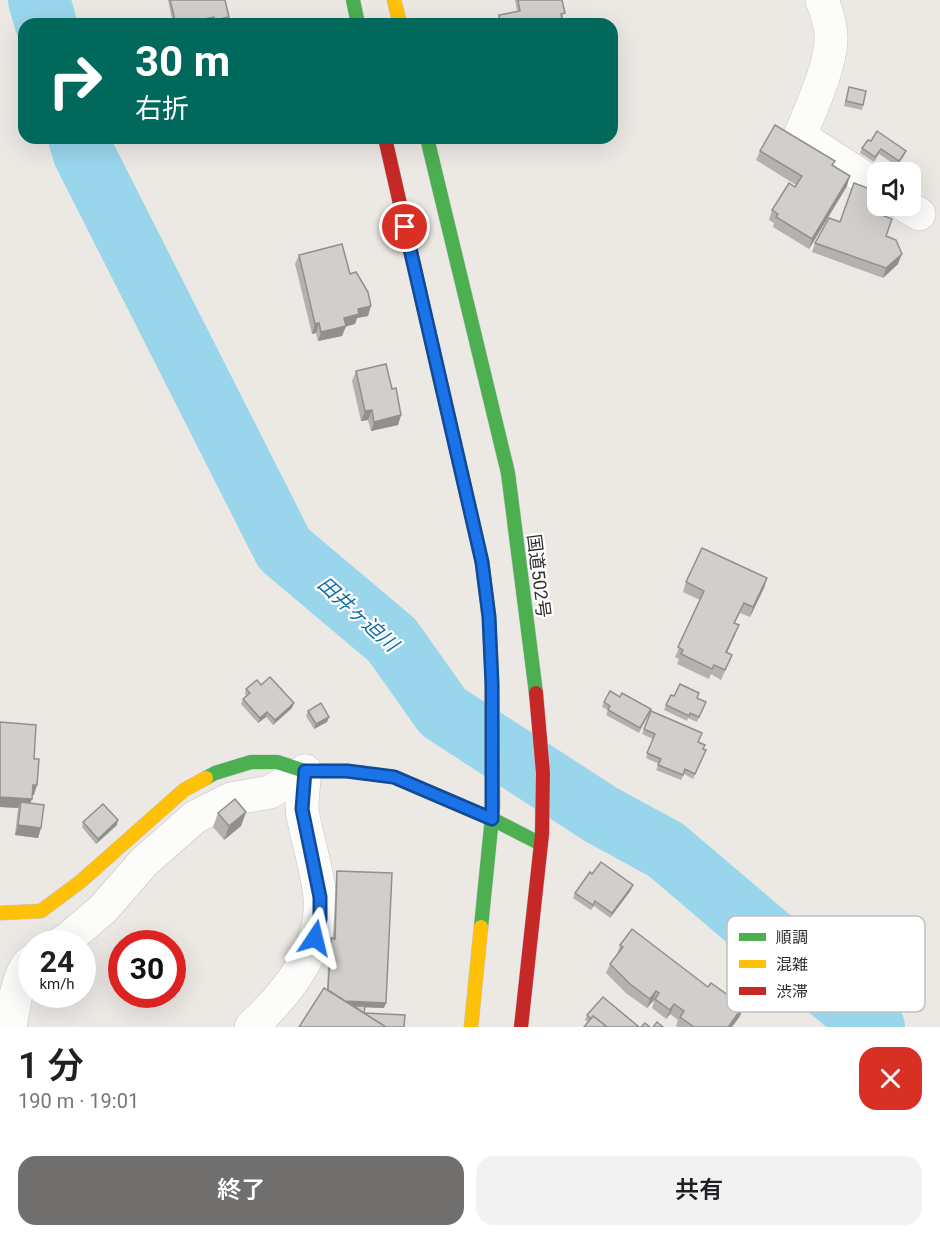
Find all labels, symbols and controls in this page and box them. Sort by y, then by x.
text: 30 m [135,37,230,86]
icon: right [36,42,114,120]
text: 右折 [135,93,189,125]
map controls [867,162,921,216]
button: sound [867,162,921,216]
pin [379,201,430,252]
icon: arrive [388,210,421,243]
street label: 国道502号 [523,533,555,619]
water label: 田井ヶ迫川 [313,572,405,658]
position arrow [283,906,347,970]
legend [727,916,925,1012]
text: 順調 [776,928,808,947]
speed limit sign: 30 [108,930,186,1008]
text: 24 [40,944,74,979]
text: 混雑 [776,955,808,974]
text: km/h [39,975,75,993]
text: 渋滞 [776,982,808,1001]
text: 1 分 [18,1045,84,1087]
button: close [859,1047,922,1110]
text: 190 m · 19:01 [18,1089,139,1113]
button: 終了 [18,1156,464,1225]
button: 共有 [476,1156,922,1225]

